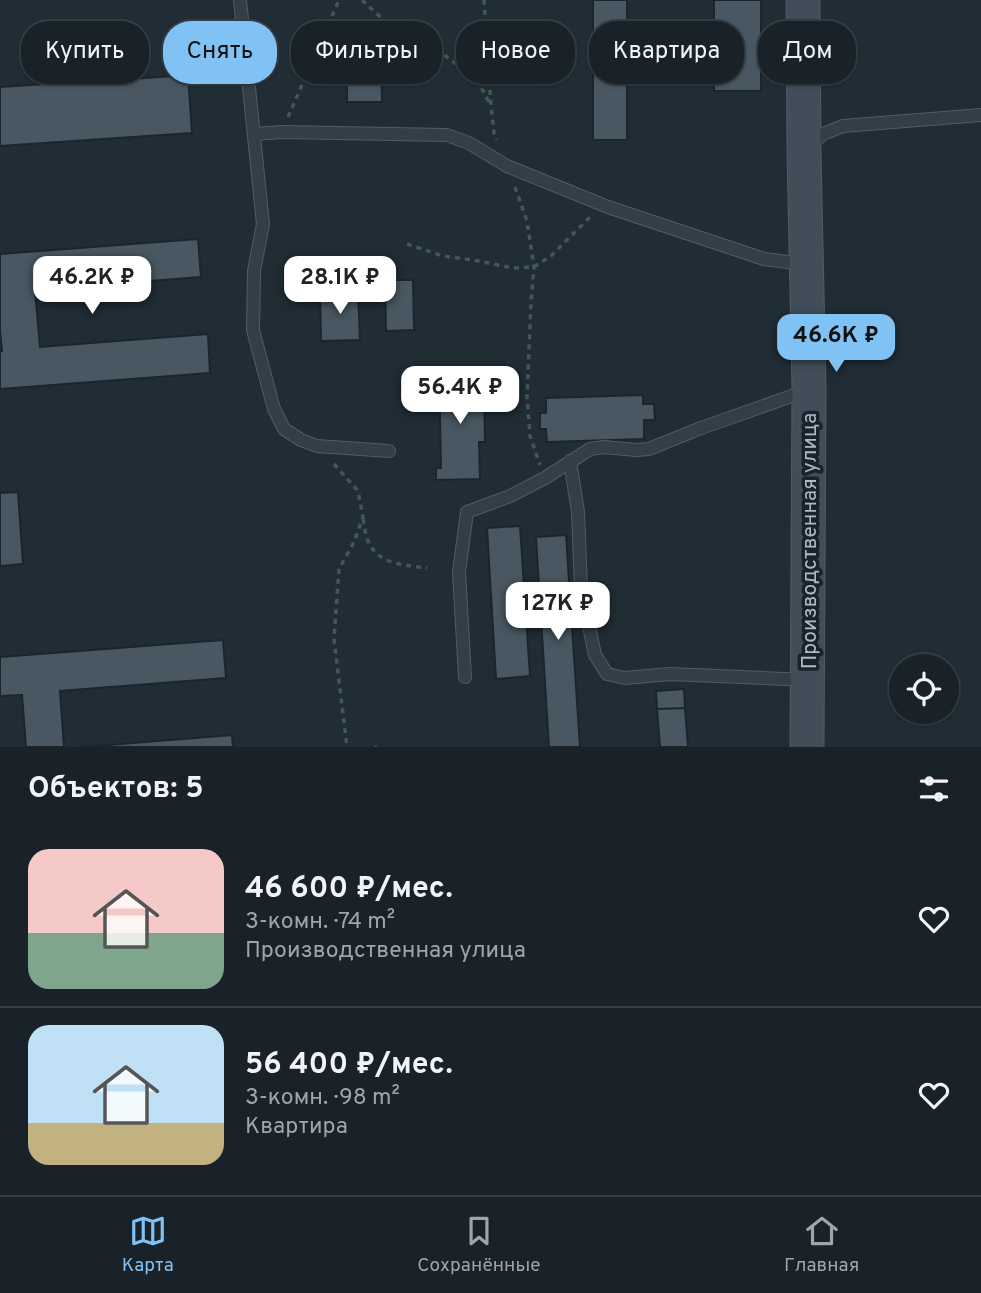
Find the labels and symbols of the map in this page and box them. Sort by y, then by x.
pin: 46.2K ₽ [27,256,157,316]
pin: 28.1K ₽ [275,256,405,316]
pin: 46.6K ₽ [771,314,901,374]
pin: 56.4K ₽ [395,366,525,426]
street label: Производственная улица [797,413,824,669]
pin: 127K ₽ [501,582,615,642]

